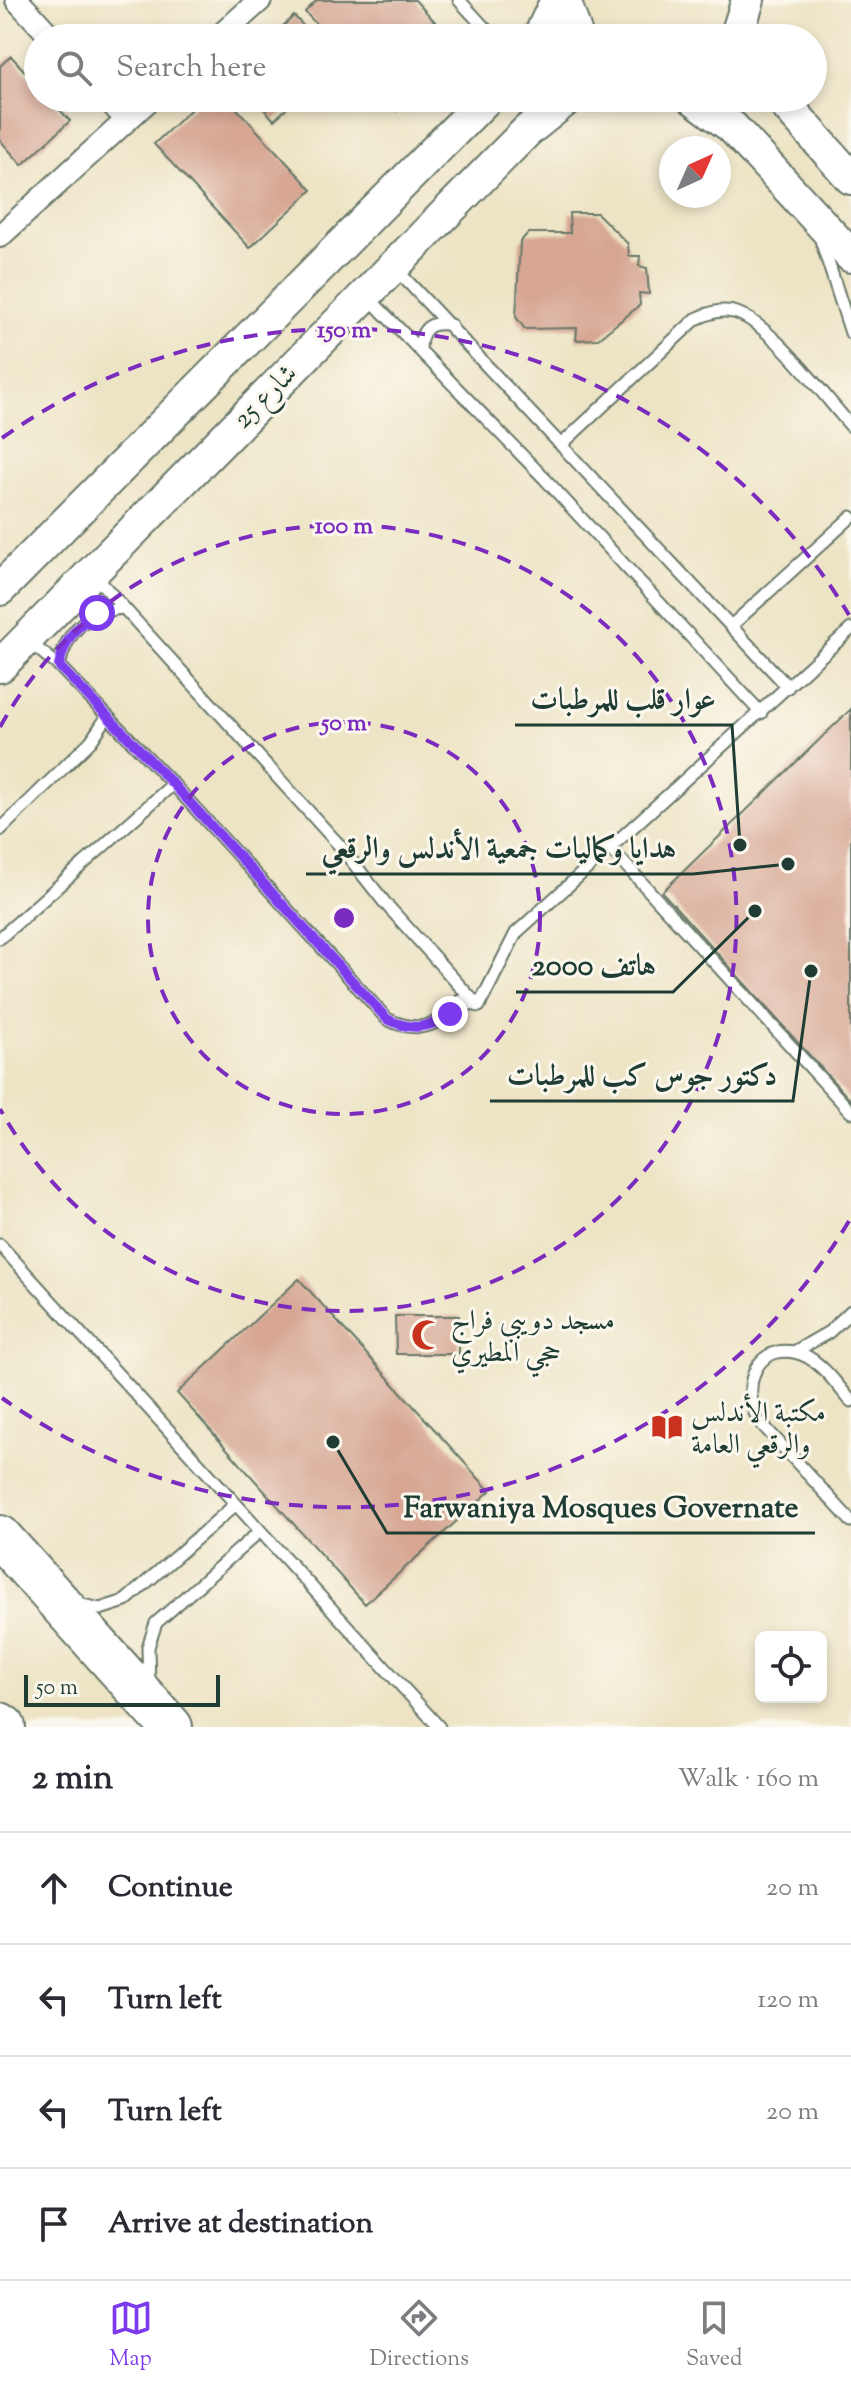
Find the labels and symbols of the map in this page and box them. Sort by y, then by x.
north arrow [659,136,731,208]
text: 150 m [317,314,371,348]
street label: شارع 25 [225,356,308,439]
text: 100 m [315,510,373,544]
route start [79,595,115,631]
callout: عوار قلب للمرطبات [515,671,732,725]
text: عوار قلب للمرطبات [530,680,716,723]
text: 50 m [319,707,367,741]
callout: هدايا وكماليات جمعية الأندلس والرقعي [306,820,693,874]
text: هدايا وكماليات جمعية الأندلس والرقعي [322,828,676,875]
centre of rings [330,904,358,932]
callout: هاتف 2000 [516,938,673,992]
text: هاتف 2000 [532,946,656,989]
route end [432,996,468,1032]
callout: دكتور جوس كب للمرطبات [490,1047,793,1101]
text: دكتور جوس كب للمرطبات [507,1056,777,1099]
place label: مسجد دويبي فراج حجي المطيري [451,1302,615,1378]
mosque icon: مسجد دويبي فراج حجي المطيري [410,1318,444,1352]
place label: مكتبة الأندلس والرقعي العامة [691,1393,826,1469]
library icon: مكتبة الأندلس والرقعي العامة [650,1410,684,1444]
callout: Farwaniya Mosques Governate [387,1479,815,1533]
text: Farwaniya Mosques Governate [403,1488,799,1531]
scale bar [24,1671,220,1707]

